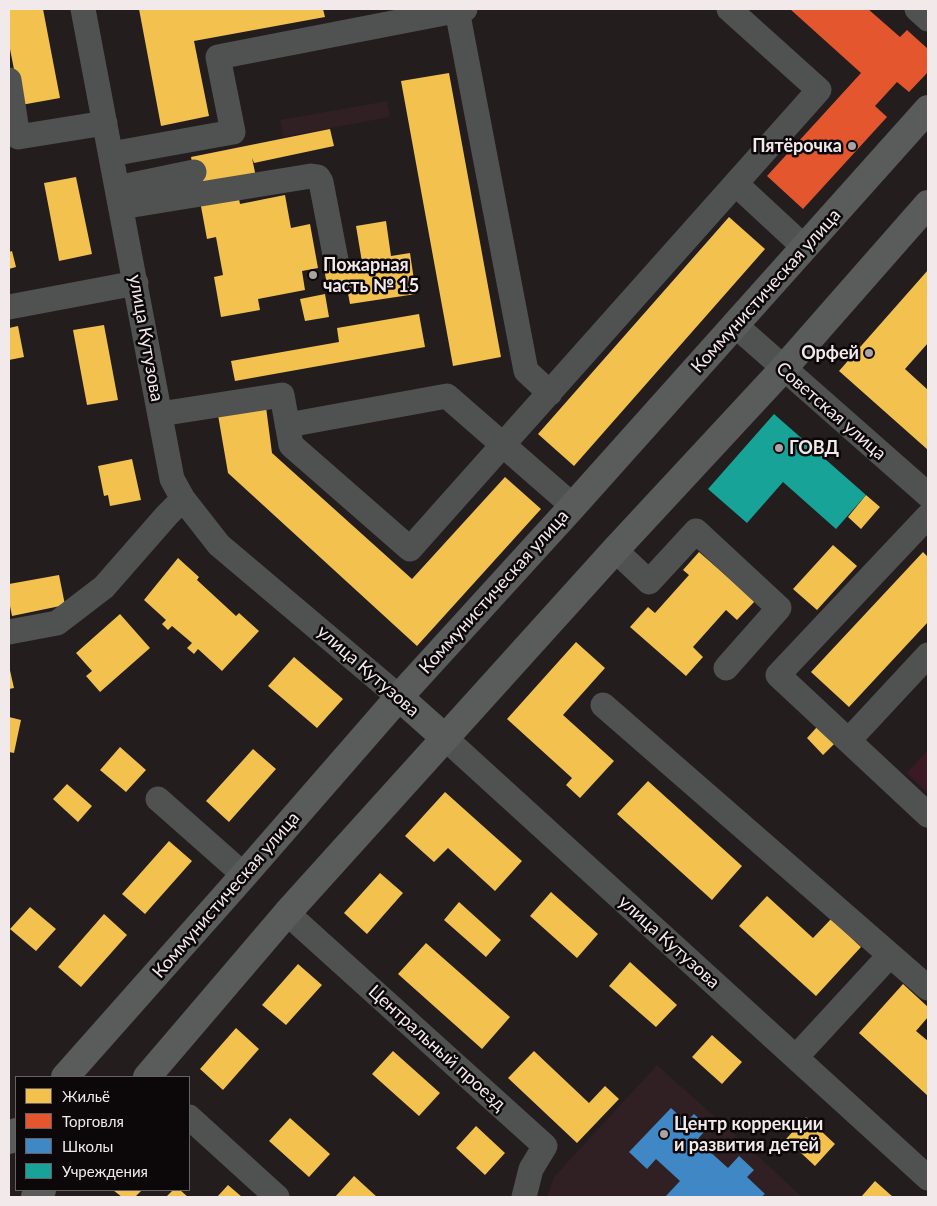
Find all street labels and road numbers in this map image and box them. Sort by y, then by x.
street label: Коммунистическая улица [687,205,845,377]
street label: улица Кутузова [124,273,168,403]
street label: Советская улица [772,357,890,465]
street label: Коммунистическая улица [415,506,573,678]
street label: улица Кутузова [312,621,424,721]
street label: Коммунистическая улица [148,808,304,982]
street label: улица Кутузова [614,891,724,993]
street label: Центральный проезд [364,981,510,1115]

